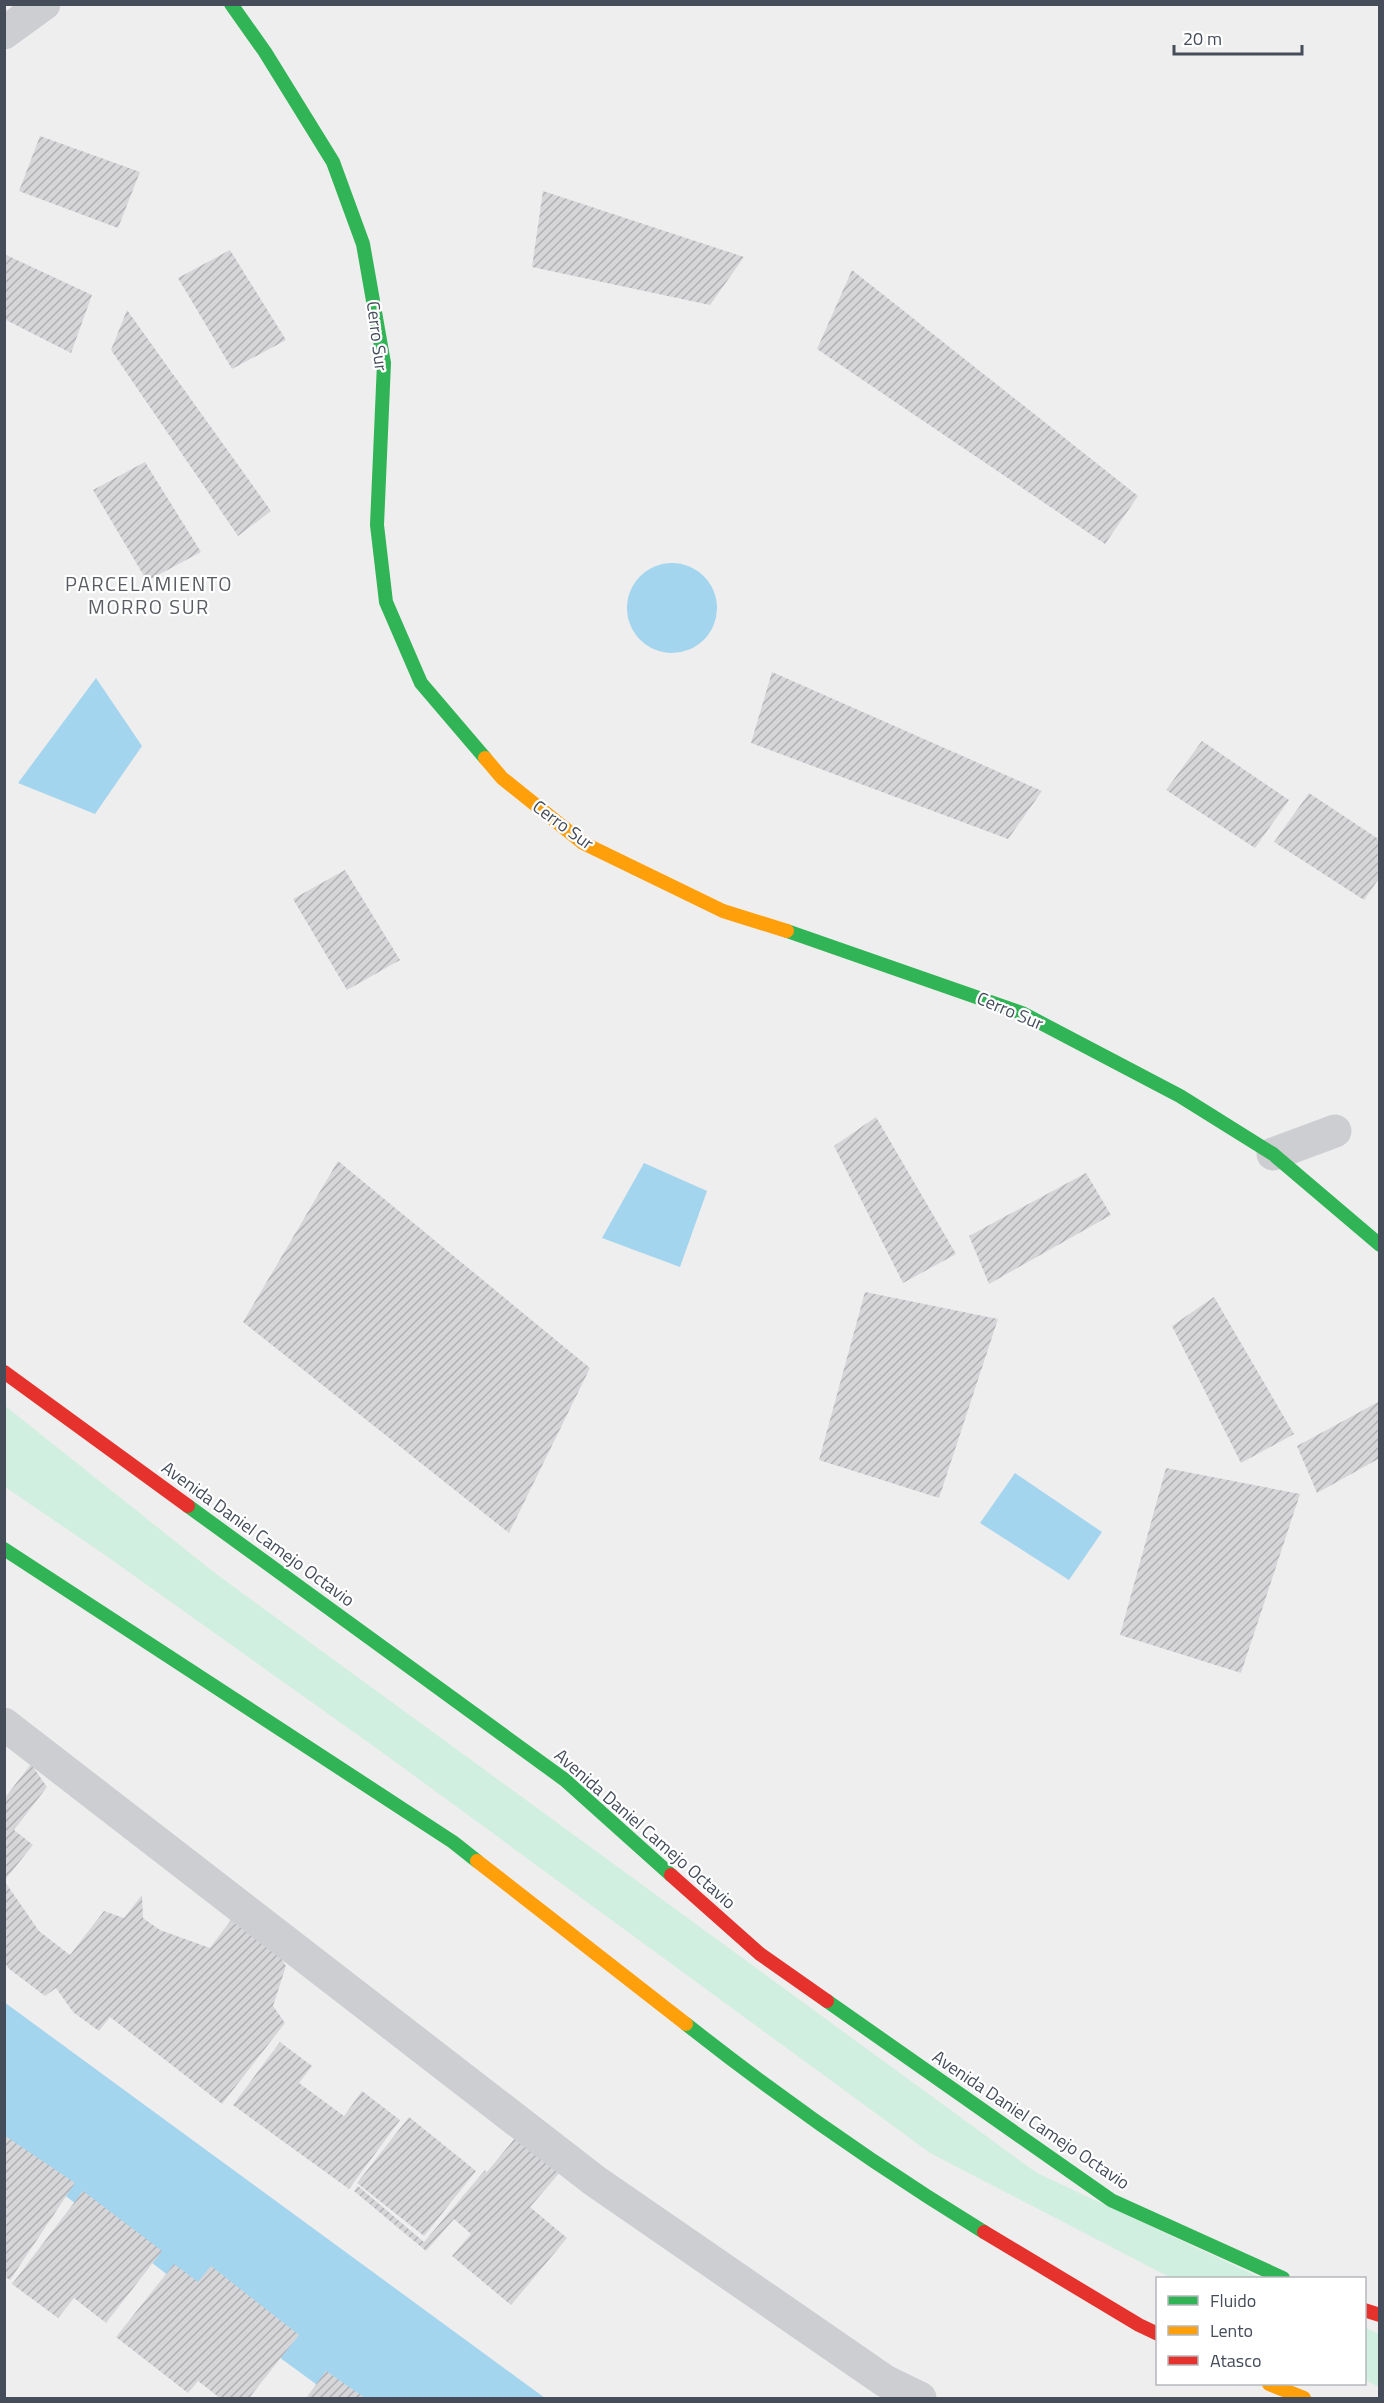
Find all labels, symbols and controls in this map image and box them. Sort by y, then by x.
scale bar [1174,18,1302,56]
text: 20 m [1183,25,1222,52]
street label: Cerro Sur [360,300,395,372]
district label: PARCELAMIENTO MORRO SUR [65,568,233,622]
street label: Cerro Sur [527,793,600,856]
street label: Cerro Sur [973,984,1048,1037]
street label: Avenida Daniel Camejo Octavio [156,1454,360,1613]
street label: Avenida Daniel Camejo Octavio [549,1742,742,1915]
street label: Avenida Daniel Camejo Octavio [927,2043,1135,2196]
legend [1156,2277,1366,2385]
text: Fluido [1210,2287,1256,2314]
text: Lento [1210,2317,1253,2344]
text: Atasco [1210,2347,1261,2374]

